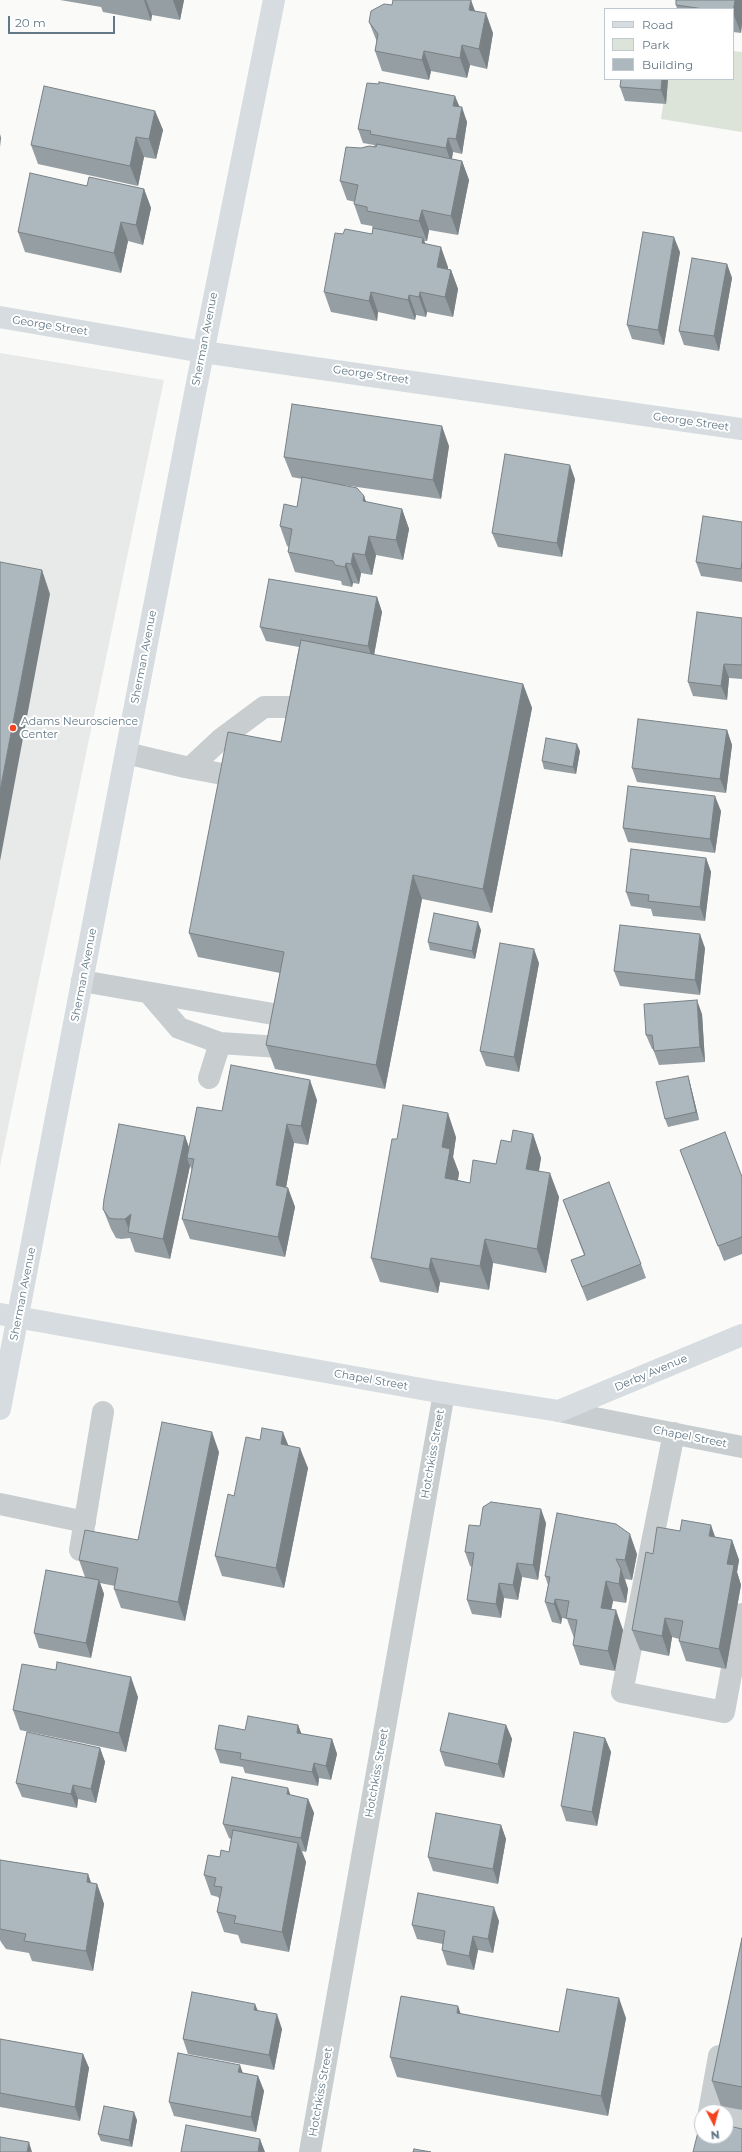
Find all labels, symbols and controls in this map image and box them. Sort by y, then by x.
scale bar [10,8,117,34]
legend [604,8,734,80]
text: 20 m [15,15,46,30]
text: Road [642,17,673,32]
text: Park [642,37,669,52]
text: Building [642,57,693,72]
street label: Sherman Avenue [189,291,221,387]
street label: George Street [11,313,89,339]
street label: George Street [332,363,410,387]
street label: George Street [652,410,730,434]
street label: Sherman Avenue [128,609,160,705]
place label: Adams Neuroscience Center [21,715,138,741]
marker: Adams Neuroscience Center [8,723,18,733]
street label: Sherman Avenue [68,927,100,1023]
street label: Sherman Avenue [7,1246,39,1342]
street label: Derby Avenue [613,1352,689,1394]
street label: Chapel Street [333,1367,409,1393]
street label: Hotchkiss Street [419,1409,447,1499]
street label: Chapel Street [652,1423,728,1451]
street label: Hotchkiss Street [363,1728,391,1818]
street label: Hotchkiss Street [307,2047,335,2137]
north arrow [694,2104,734,2144]
text: N [710,2128,720,2142]

